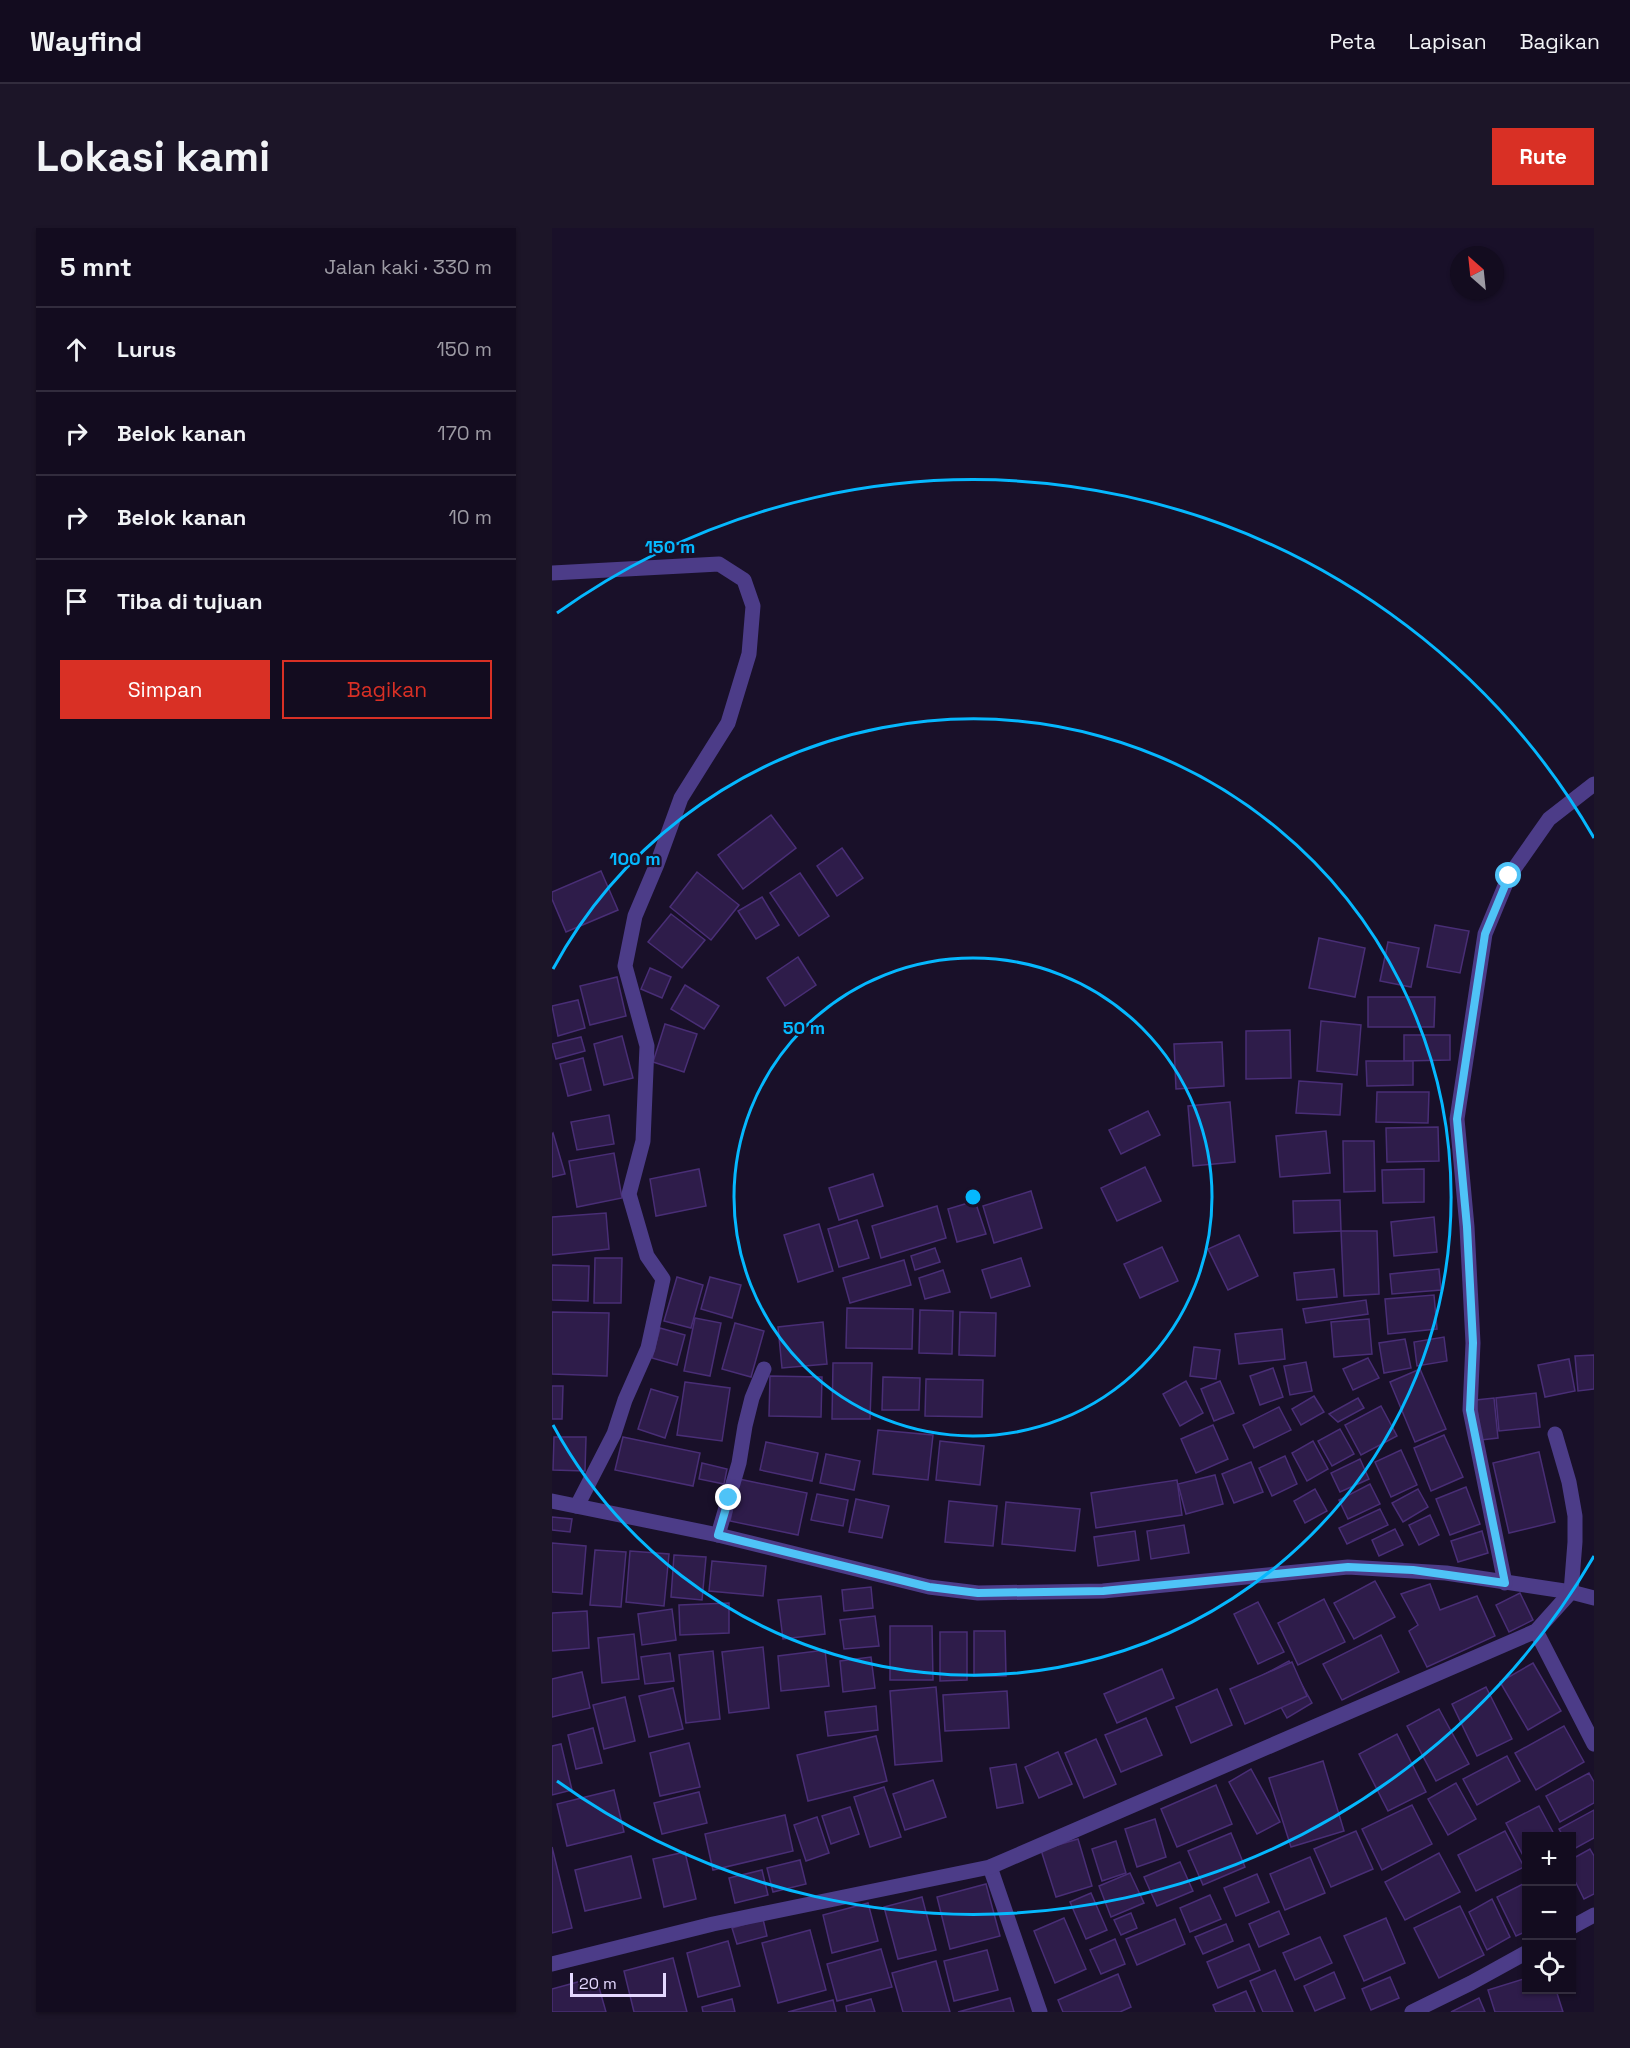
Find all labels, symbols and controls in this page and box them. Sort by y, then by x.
text: Wayfind [30,23,142,59]
text: Peta [1330,28,1376,55]
text: Lapisan [1409,28,1487,55]
text: Bagikan [1520,28,1600,55]
button: Rute [1492,128,1594,185]
text: Lokasi kami [36,130,270,183]
north arrow [1450,246,1504,300]
text: 5 mnt [60,250,132,284]
text: Jalan kaki · 330 m [324,254,492,280]
icon: ahead [60,333,93,366]
text: Lurus [117,335,176,363]
text: 150 m [437,336,492,362]
icon: right [60,417,93,450]
text: Belok kanan [117,419,246,447]
text: 170 m [437,420,492,446]
icon: right [60,501,93,534]
text: Belok kanan [117,503,246,531]
text: 10 m [448,504,492,530]
text: 150 m [645,535,695,558]
icon: arrive [60,585,93,618]
text: Tiba di tujuan [117,587,263,615]
button: Simpan [60,660,270,719]
button: Bagikan [282,660,492,719]
text: 100 m [609,847,661,870]
route start [1495,862,1521,888]
text: 50 m [783,1016,825,1039]
centre of rings [963,1187,983,1207]
route end [715,1484,741,1510]
map controls [1522,1832,1576,1994]
button: + [1522,1832,1576,1886]
button: − [1522,1886,1576,1940]
button: locate [1522,1940,1576,1994]
scale bar [570,1970,666,1998]
text: 20 m [579,1973,617,1994]

